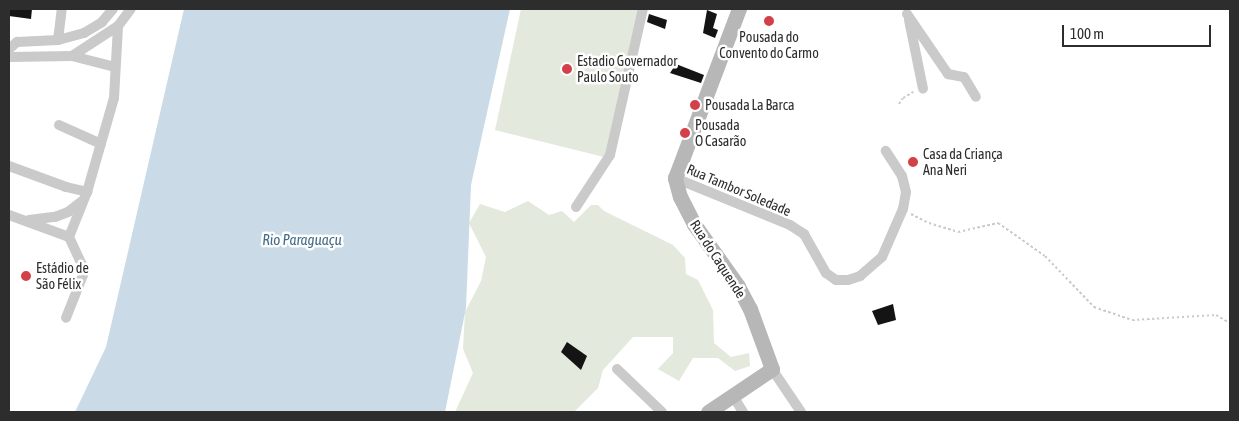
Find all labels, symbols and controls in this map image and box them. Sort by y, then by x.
marker: Pousada do Convento do Carmo [763,15,775,27]
scale bar [1064,15,1213,47]
text: 100 m [1070,25,1104,42]
place label: Pousada do Convento do Carmo [719,29,819,62]
place label: Estadio Governador Paulo Souto [577,53,677,85]
marker: Estadio Governador Paulo Souto [561,63,573,75]
place label: Pousada La Barca [705,97,794,113]
marker: Pousada La Barca [689,99,701,111]
place label: Pousada O Casarão [695,117,746,150]
marker: Pousada O Casarão [679,127,691,139]
place label: Casa da Criança Ana Neri [923,146,1003,178]
marker: Casa da Criança Ana Neri [907,156,919,168]
street label: Rua Tambor Soledade [684,160,794,220]
street label: Rua do Caquende [687,217,749,301]
water label: Rio Paraguaçu [262,231,342,249]
place label: Estádio de São Félix [36,260,89,292]
marker: Estádio de São Félix [20,270,32,282]

